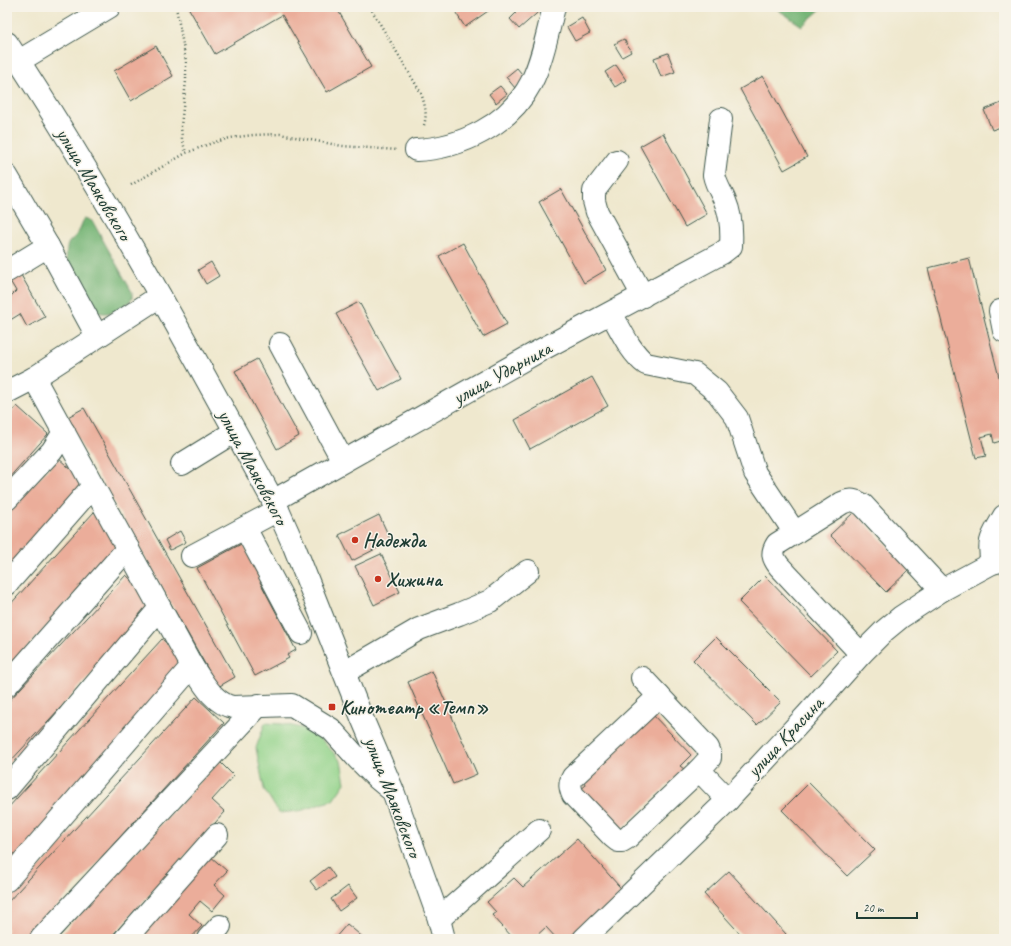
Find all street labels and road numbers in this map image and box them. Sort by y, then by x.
street label: улица Маяковского [50,122,138,247]
street label: улица Ударника [448,335,557,411]
street label: улица Маяковского [212,404,295,531]
street label: улица Красина [741,690,830,783]
street label: улица Маяковского [358,732,428,863]

